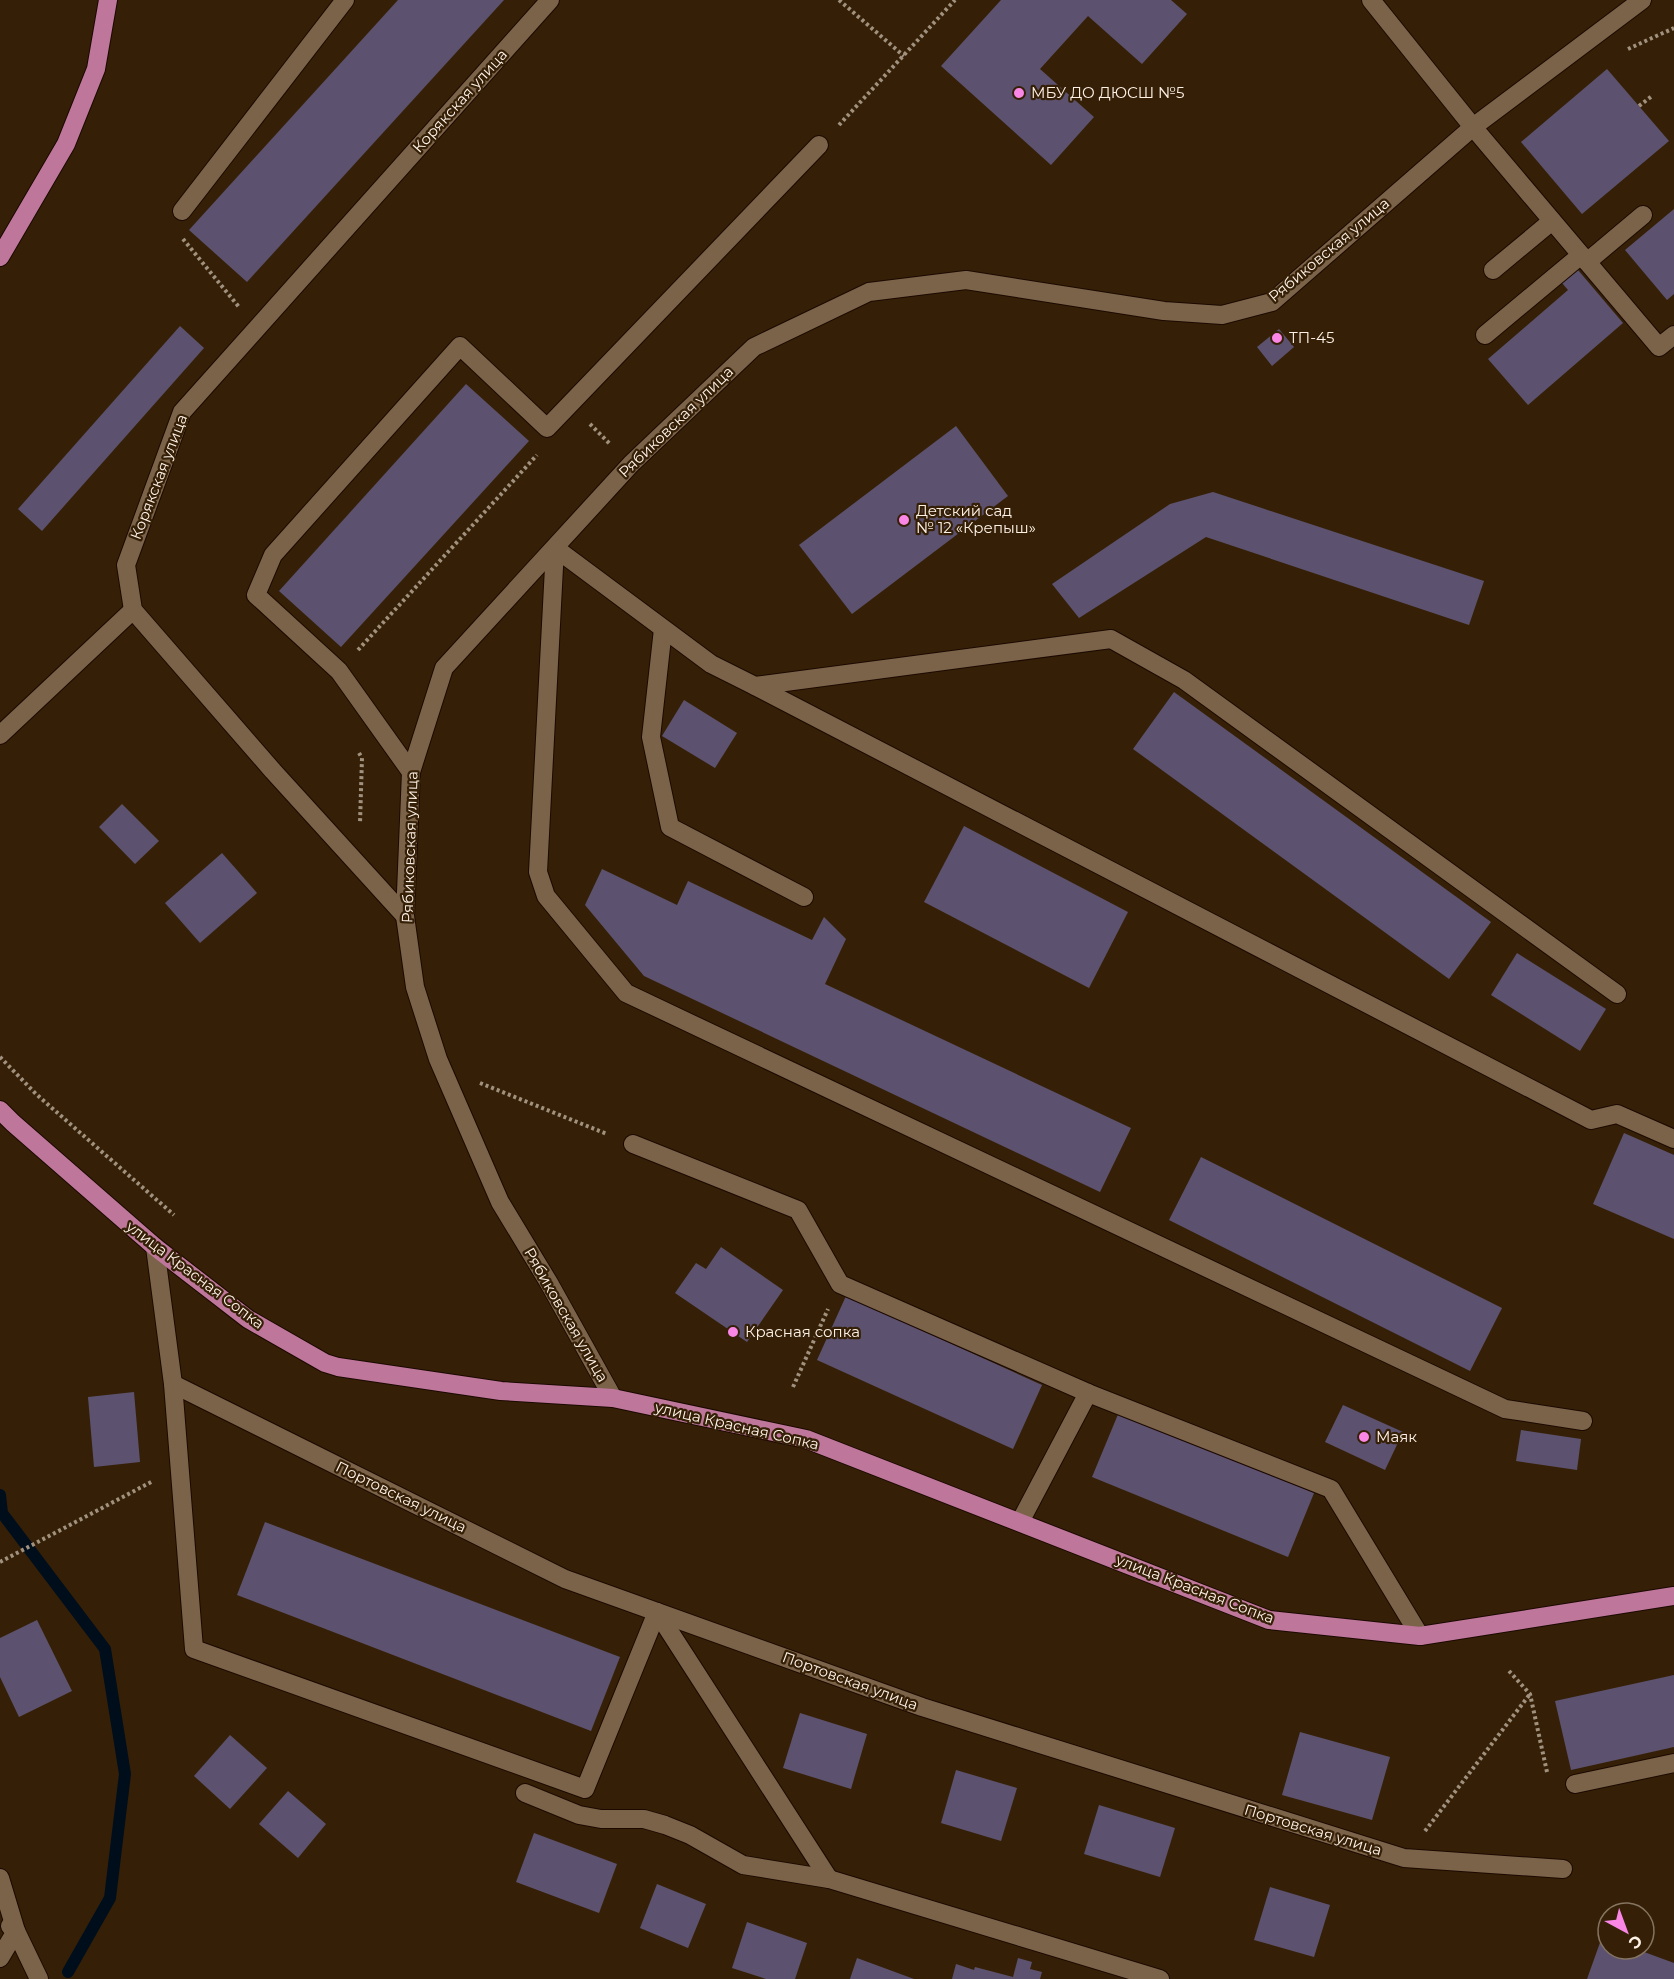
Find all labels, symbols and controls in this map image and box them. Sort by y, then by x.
street label: Корякская улица [408,45,511,156]
place label: МБУ ДО ДЮСШ №5 [1031,83,1185,102]
marker: МБУ ДО ДЮСШ №5 [1012,86,1026,100]
street label: Рябиковская улица [1264,193,1393,306]
place label: ТП-45 [1289,328,1334,347]
marker: ТП-45 [1270,331,1284,345]
street label: Рябиковская улица [614,362,737,481]
street label: Корякская улица [126,411,191,542]
place label: Детский сад № 12 «Крепыш» [916,501,1036,537]
marker: Детский сад № 12 «Крепыш» [897,513,911,527]
street label: Рябиковская улица [397,771,422,923]
street label: улица Красная Сопка [122,1216,268,1333]
street label: Рябиковская улица [520,1244,613,1385]
place label: Красная сопка [745,1322,860,1341]
marker: Красная сопка [726,1325,740,1339]
street label: улица Красная Сопка [652,1397,821,1454]
place label: Маяк [1376,1427,1417,1446]
marker: Маяк [1357,1430,1371,1444]
street label: Портовская улица [333,1457,470,1536]
street label: улица Красная Сопка [1113,1549,1277,1627]
street label: Портовская улица [780,1647,921,1714]
street label: Портовская улица [1242,1800,1384,1859]
north arrow [1596,1901,1656,1961]
text: С [1625,1931,1646,1953]

